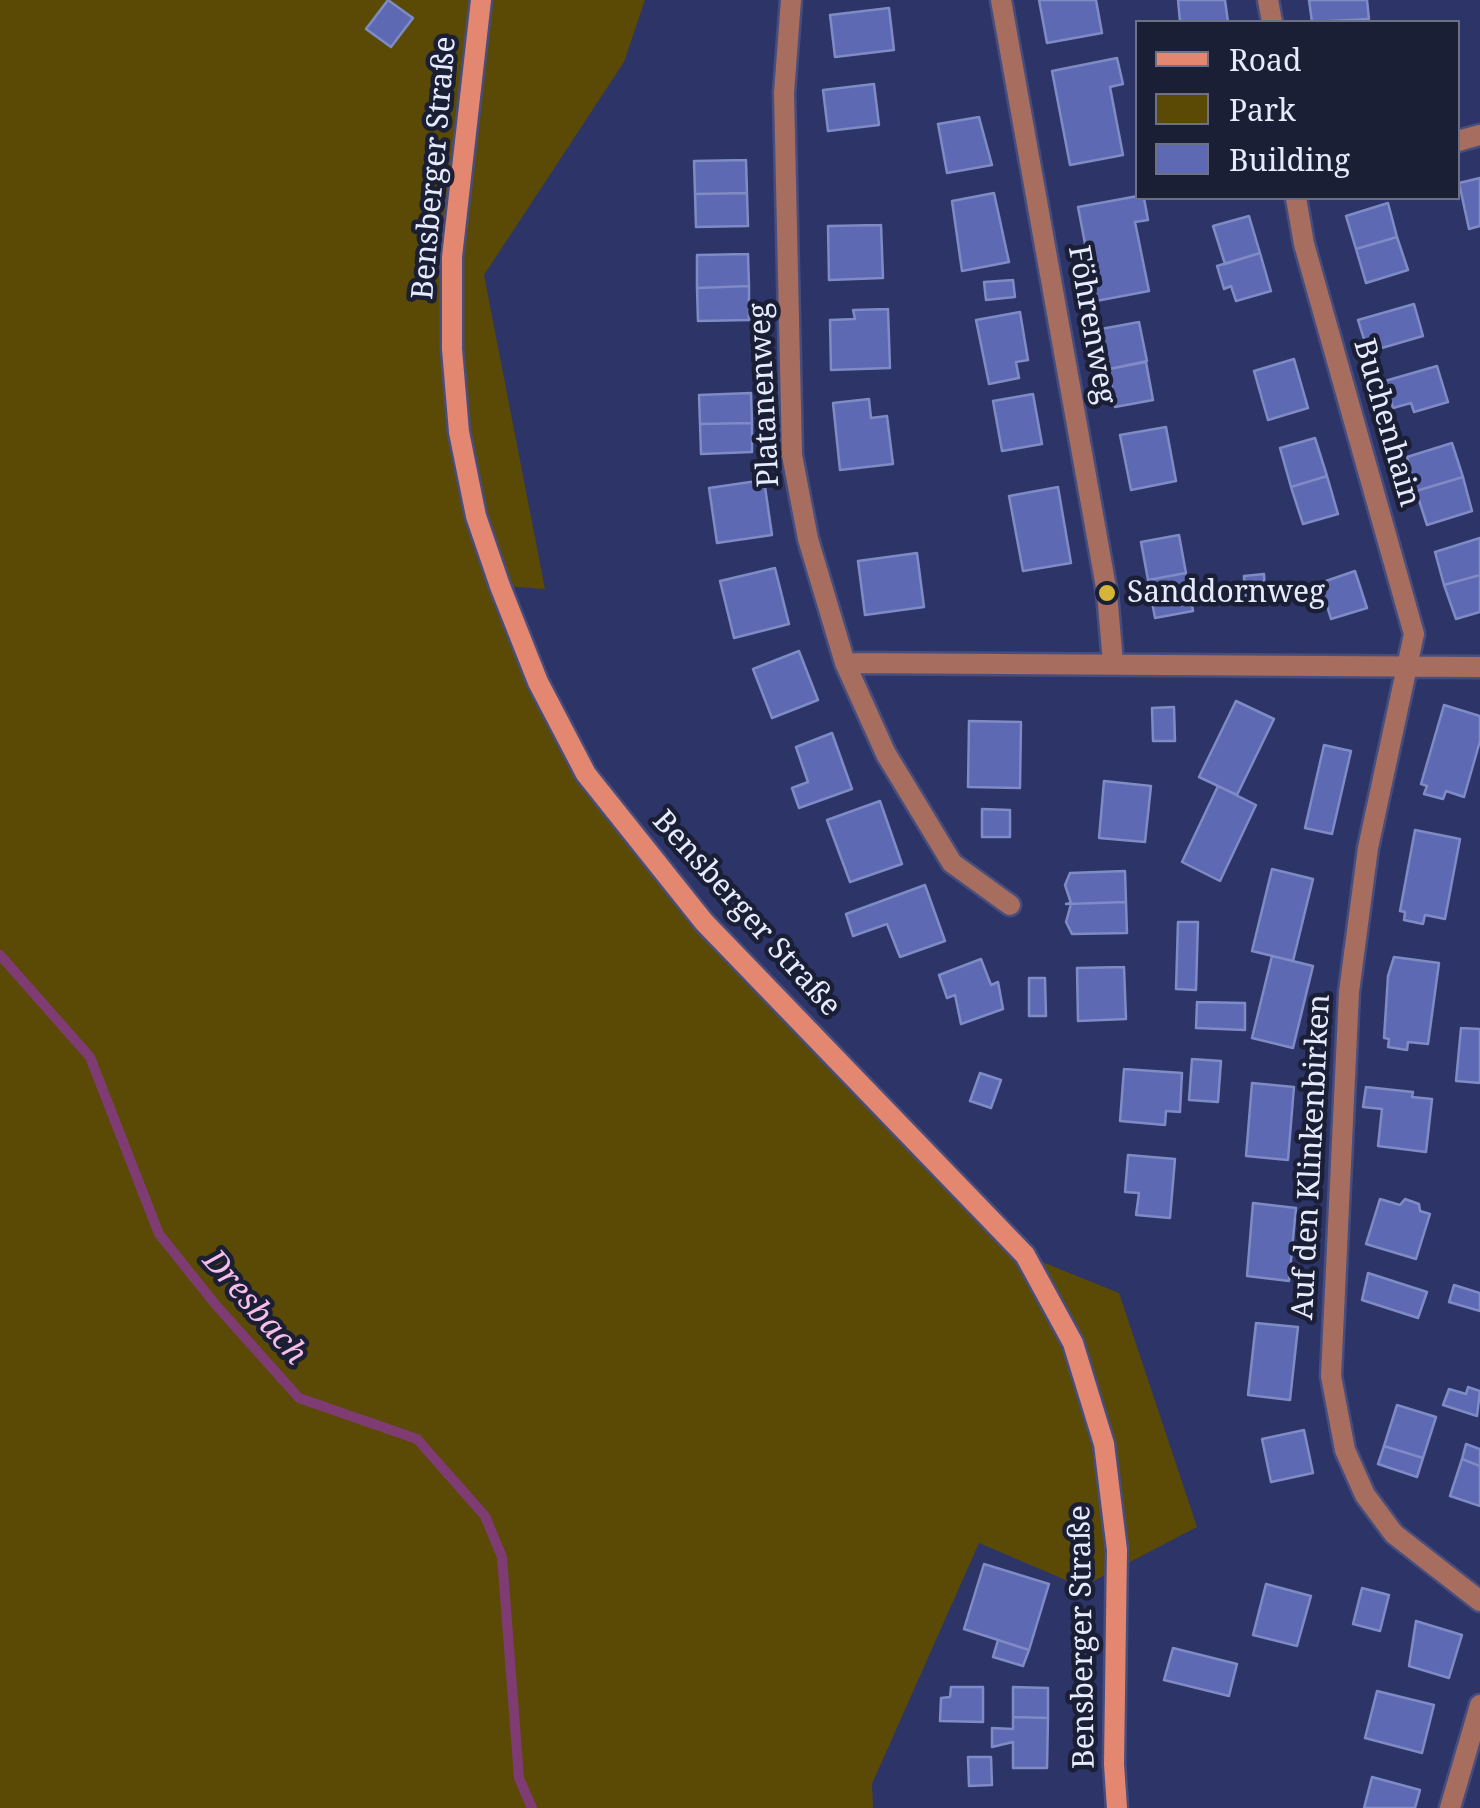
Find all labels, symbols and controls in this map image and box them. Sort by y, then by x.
legend [1135,20,1460,200]
street label: Bensberger Straße [406,35,464,301]
text: Road [1229,39,1301,80]
text: Park [1229,89,1296,130]
text: Building [1229,139,1350,180]
street label: Föhrenweg [1059,243,1123,407]
street label: Platanenweg [742,302,788,488]
street label: Buchenhain [1345,335,1427,511]
place label: Sanddornweg [1127,575,1325,611]
marker: Sanddornweg [1096,582,1118,604]
street label: Bensberger Straße [644,804,848,1024]
street label: Auf den Klinkenbirken [1285,993,1339,1321]
water label: Dresbach [194,1243,314,1373]
street label: Bensberger Straße [1063,1505,1103,1769]

